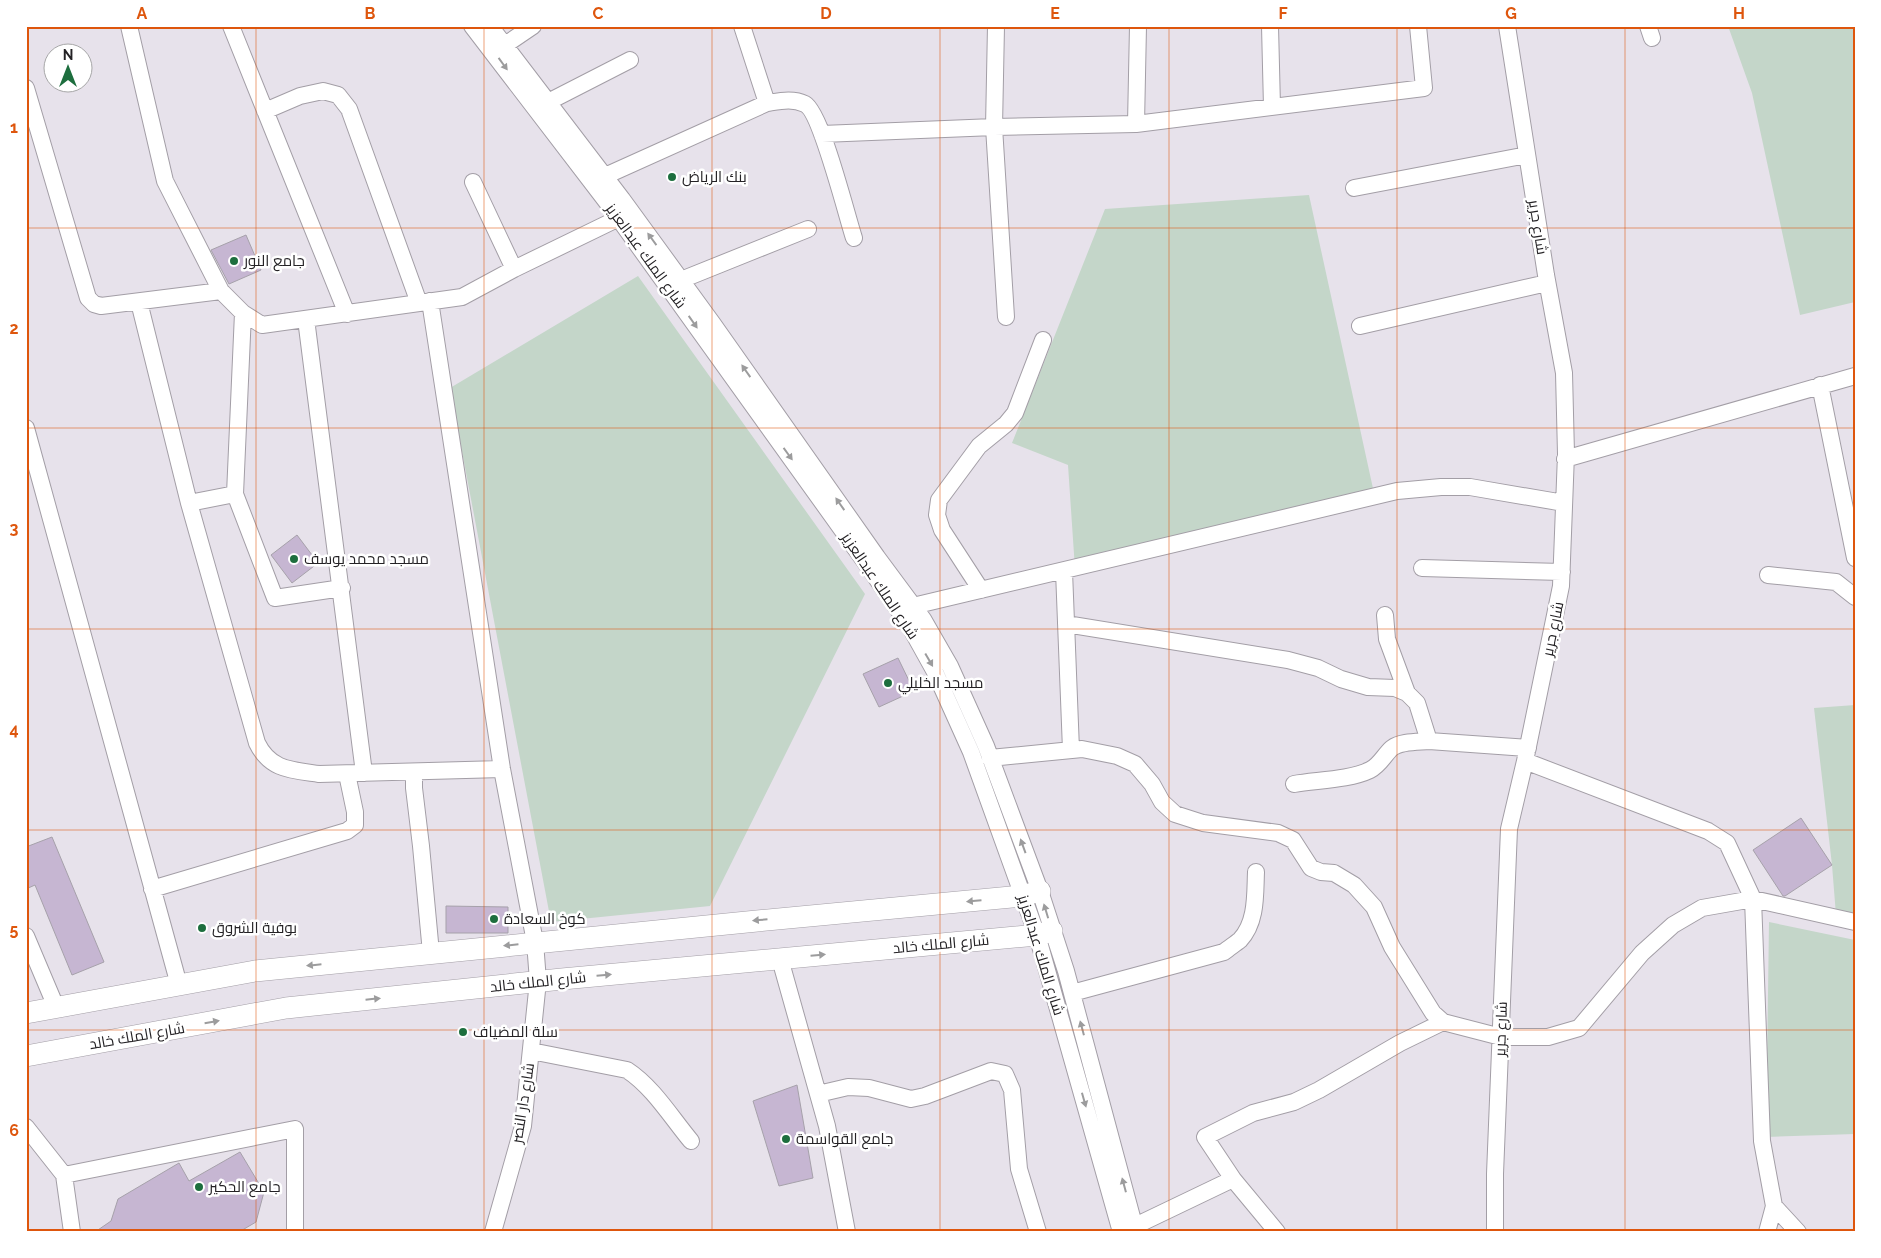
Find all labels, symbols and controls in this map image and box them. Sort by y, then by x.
text: A [137,4,148,23]
text: B [365,4,376,23]
text: C [593,4,604,23]
text: D [820,4,832,23]
text: E [1050,4,1060,23]
text: F [1278,4,1288,23]
text: G [1505,4,1517,23]
text: H [1733,4,1745,23]
north arrow [42,42,92,92]
text: N [63,47,73,63]
one-way arrow [497,58,507,71]
text: 1 [10,118,18,137]
place label: بنك الرياض [682,168,747,187]
marker: بنك الرياض [666,171,678,183]
street label: شارع جرير [1523,197,1551,256]
street label: شارع الملك عبدالعزيز [600,199,690,313]
one-way arrow [646,233,657,246]
place label: جامع النور [243,252,305,272]
marker: جامع النور [228,255,240,267]
one-way arrow [688,315,698,329]
text: 2 [9,319,19,338]
one-way arrow [741,364,751,378]
one-way arrow [782,447,793,460]
one-way arrow [835,497,845,511]
text: 3 [10,519,19,538]
street label: شارع الملك عبدالعزيز [835,528,922,644]
place label: مسجد محمد يوسف [304,550,429,568]
marker: مسجد محمد يوسف [288,553,300,565]
street label: شارع جرير [1538,600,1570,659]
one-way arrow [924,653,933,667]
place label: مسجد الخليلي [898,674,983,695]
marker: مسجد الخليلي [882,677,894,689]
text: 4 [9,720,19,739]
one-way arrow [1019,838,1026,853]
street label: شارع الملك عبدالعزيز [1012,892,1068,1018]
one-way arrow [965,897,981,905]
one-way arrow [1042,903,1050,918]
place label: كوخ السعادة [504,910,586,930]
marker: كوخ السعادة [488,913,500,925]
one-way arrow [751,917,767,925]
place label: بوفية الشروق [212,919,297,938]
text: 5 [10,920,19,939]
marker: بوفية الشروق [196,922,208,934]
street label: شارع الملك خالد [892,931,990,959]
one-way arrow [503,941,519,949]
one-way arrow [810,951,826,959]
one-way arrow [306,961,322,969]
street label: شارع الملك خالد [489,968,587,998]
one-way arrow [596,971,612,979]
one-way arrow [365,995,381,1003]
street label: شارع جرير [1491,1001,1513,1058]
one-way arrow [204,1017,220,1025]
street label: شارع الملك خالد [88,1019,187,1055]
one-way arrow [1077,1020,1085,1035]
place label: سلة المضياف [473,1023,558,1041]
marker: سلة المضياف [457,1026,469,1038]
street label: شارع دار النصر [508,1061,540,1146]
one-way arrow [1080,1093,1088,1108]
text: 6 [9,1121,19,1140]
place label: جامع القواسمة [796,1130,893,1150]
marker: جامع القواسمة [780,1133,792,1145]
one-way arrow [1119,1177,1127,1192]
place label: جامع الحكير [208,1178,281,1198]
marker: جامع الحكير [193,1181,205,1193]

